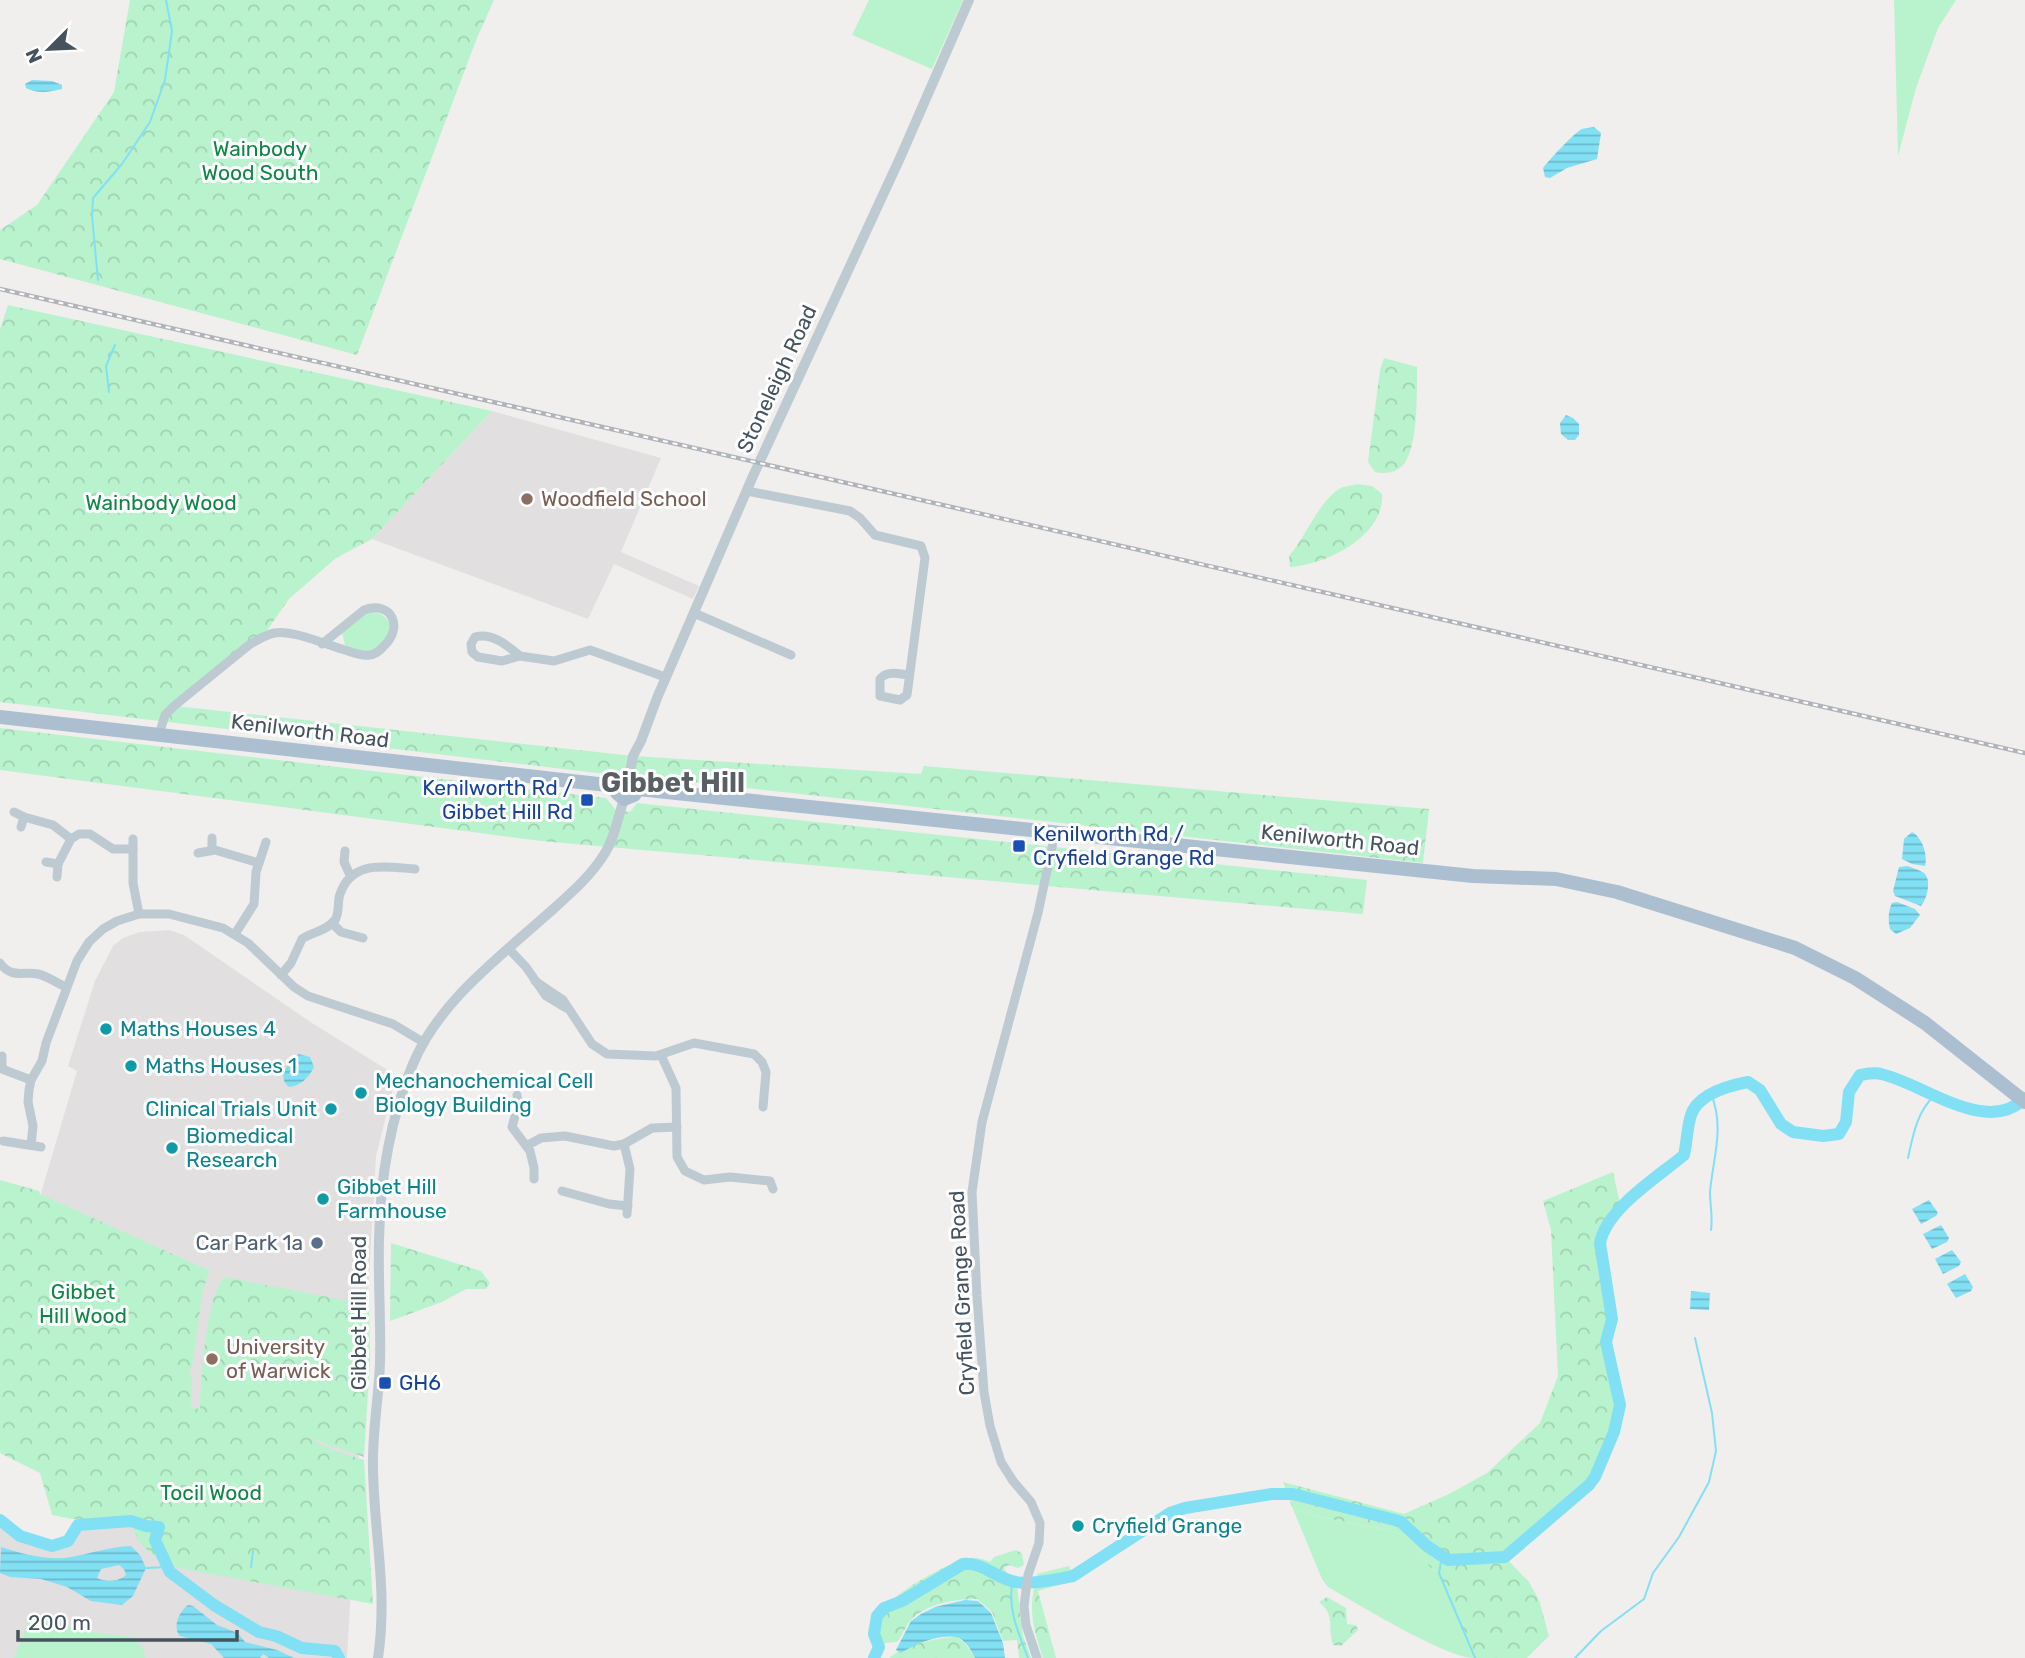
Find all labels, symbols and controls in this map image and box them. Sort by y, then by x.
north arrow [14,14,84,84]
text: N [21,45,47,67]
park label: Wainbody Wood South [202,136,318,185]
street label: Stoneleigh Road [731,301,822,457]
place label: Woodfield School [541,486,707,511]
park label: Wainbody Wood [85,490,237,515]
marker: Woodfield School [519,491,535,507]
street label: Kenilworth Road [230,708,391,753]
district label: Gibbet Hill [601,766,745,799]
place label: Kenilworth Rd / Gibbet Hill Rd [422,775,573,824]
marker: Kenilworth Rd / Gibbet Hill Rd [579,792,595,808]
street label: Kenilworth Road [1260,819,1421,860]
place label: Kenilworth Rd / Cryfield Grange Rd [1033,821,1215,870]
marker: Kenilworth Rd / Cryfield Grange Rd [1011,838,1027,854]
place label: Maths Houses 4 [120,1016,276,1041]
marker: Maths Houses 4 [98,1021,114,1037]
place label: Maths Houses 1 [145,1053,297,1078]
marker: Maths Houses 1 [123,1058,139,1074]
place label: Mechanochemical Cell Biology Building [375,1068,593,1117]
marker: Mechanochemical Cell Biology Building [353,1085,369,1101]
place label: Clinical Trials Unit [145,1096,317,1121]
marker: Clinical Trials Unit [323,1101,339,1117]
place label: Biomedical Research [186,1123,293,1172]
marker: Biomedical Research [164,1140,180,1156]
place label: Gibbet Hill Farmhouse [337,1174,447,1223]
street label: Cryfield Grange Road [944,1190,979,1396]
marker: Gibbet Hill Farmhouse [315,1191,331,1207]
place label: Car Park 1a [196,1230,303,1255]
marker: Car Park 1a [309,1235,325,1251]
street label: Gibbet Hill Road [346,1236,371,1390]
park label: Gibbet Hill Wood [39,1279,127,1328]
place label: University of Warwick [226,1334,331,1383]
marker: University of Warwick [204,1351,220,1367]
place label: GH6 [399,1370,441,1395]
marker: GH6 [377,1375,393,1391]
park label: Tocil Wood [160,1480,262,1505]
place label: Cryfield Grange [1092,1513,1242,1538]
marker: Cryfield Grange [1070,1518,1086,1534]
scale bar [18,1598,236,1642]
text: 200 m [28,1610,91,1635]

